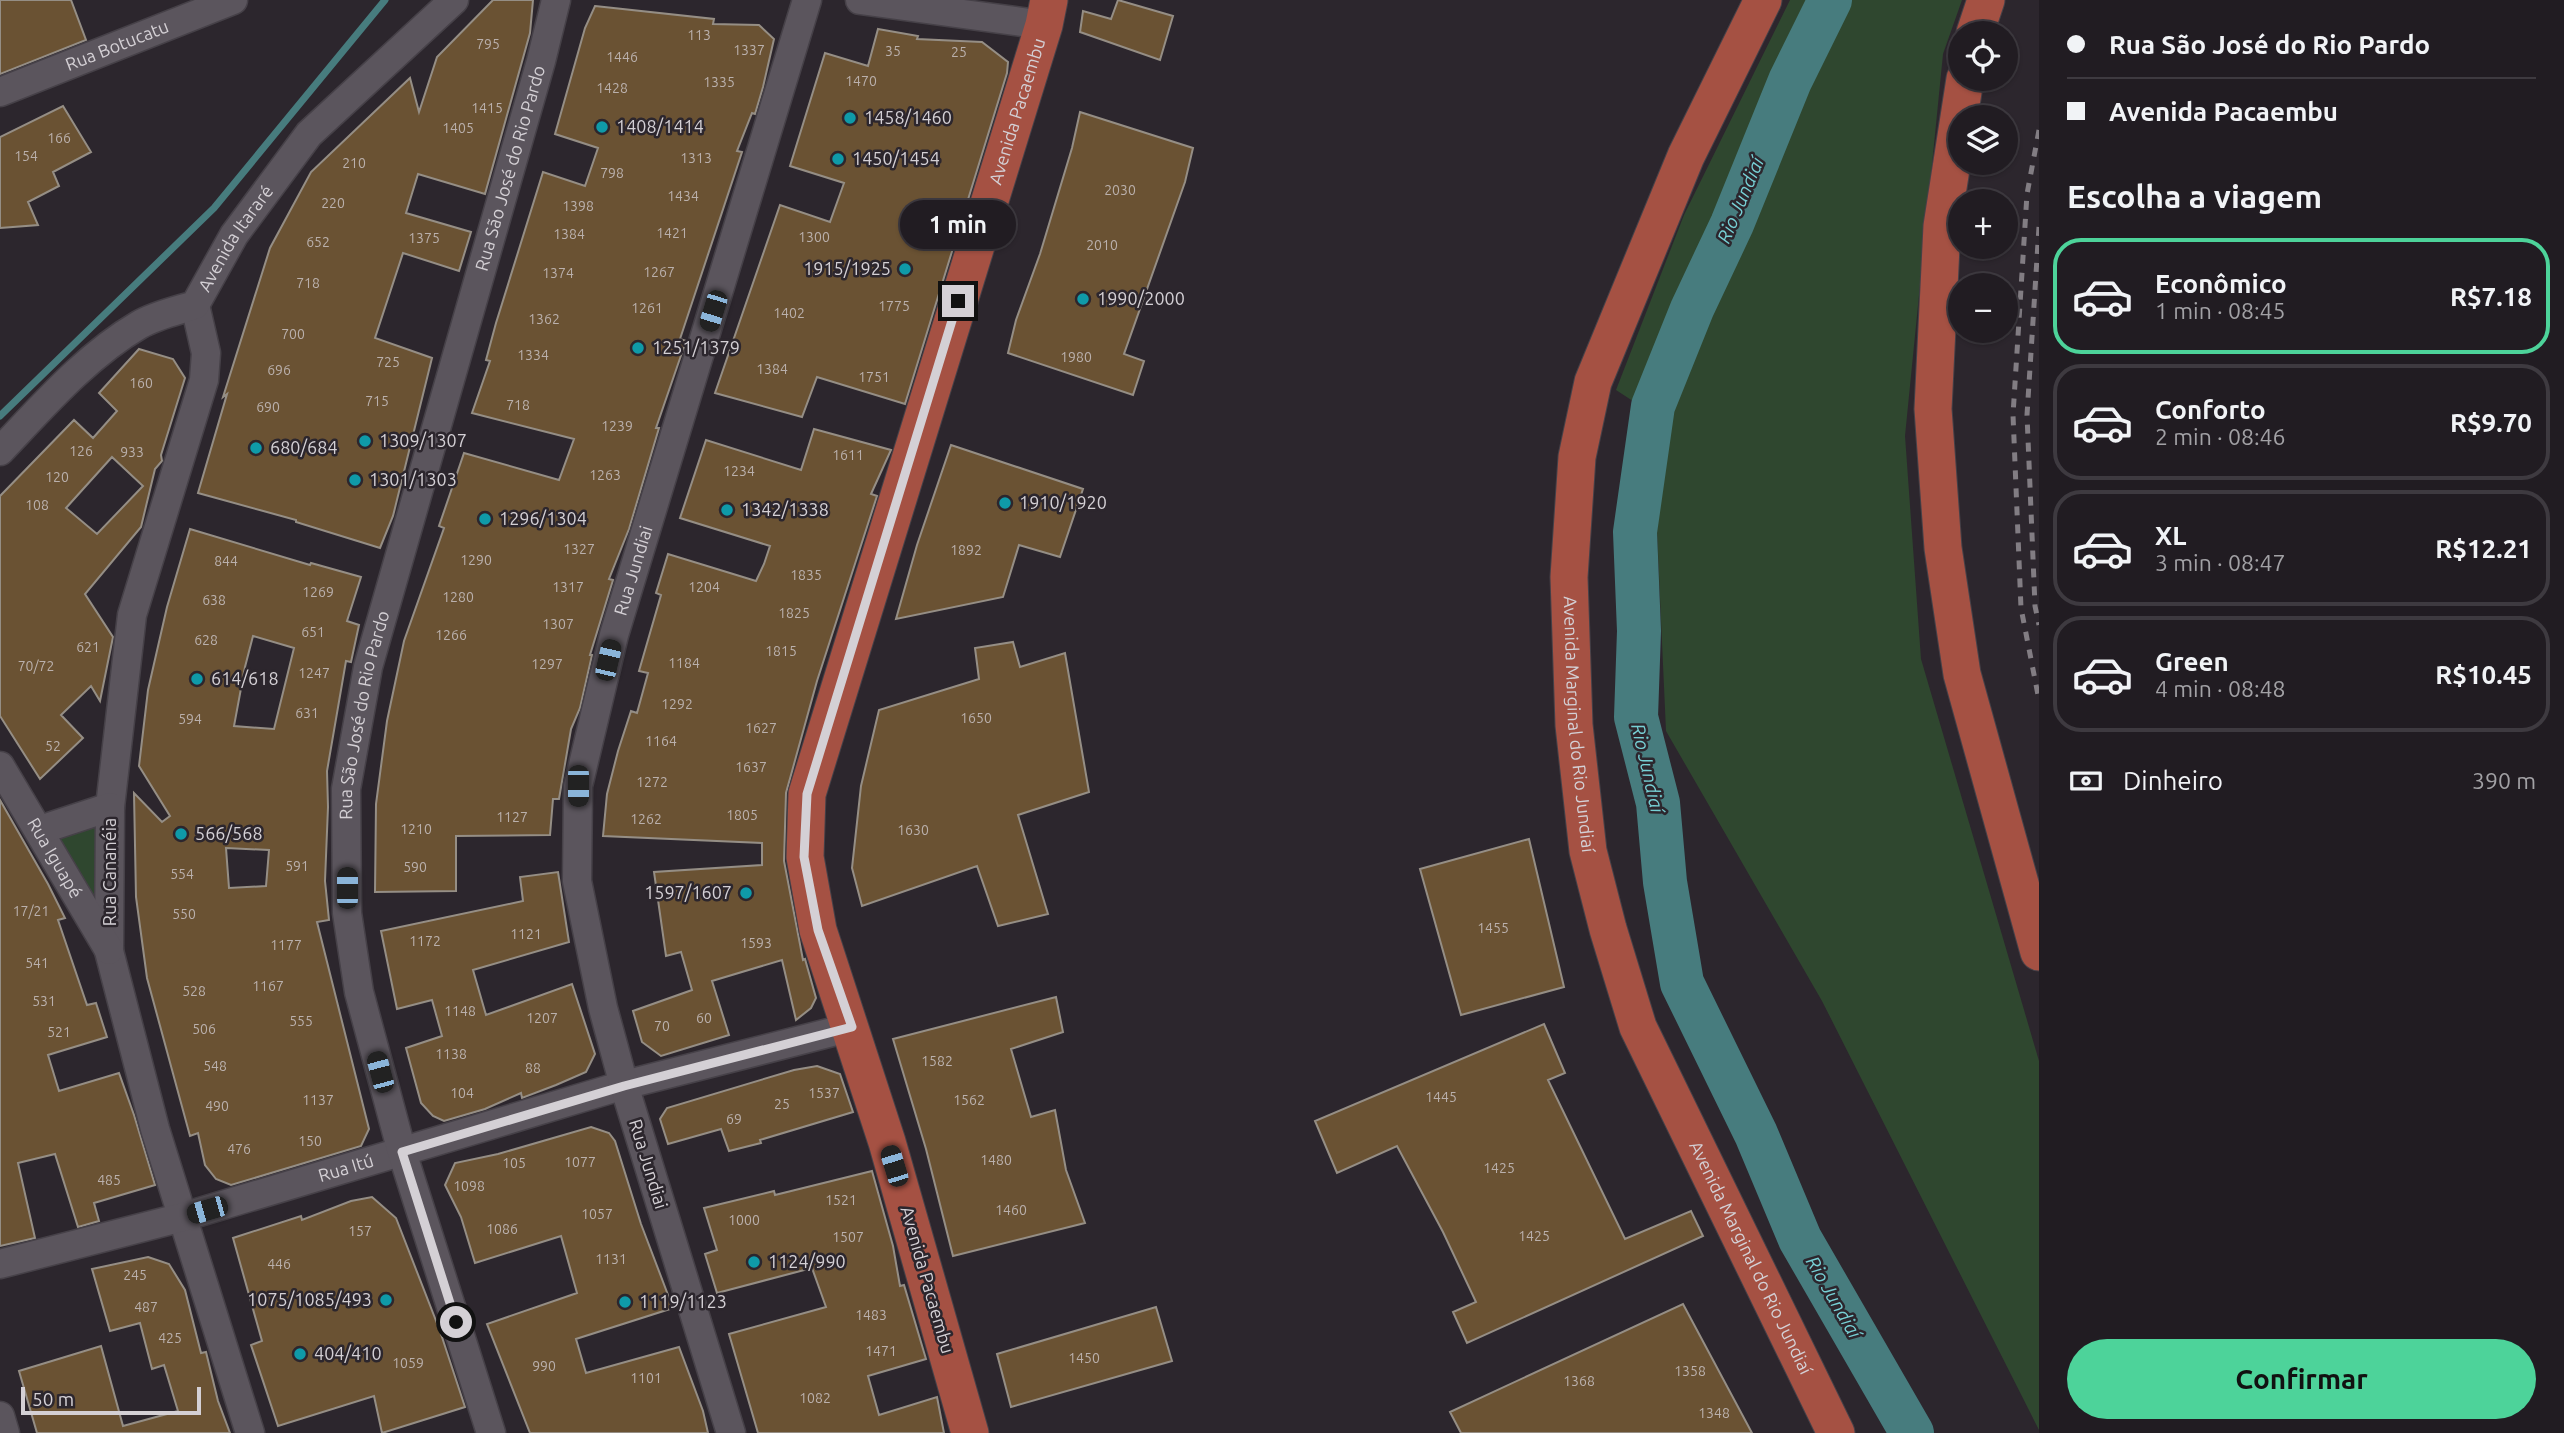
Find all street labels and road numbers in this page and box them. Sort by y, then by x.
street label: Rua Botucatu [62,15,171,74]
street label: Avenida Pacaembu [984,35,1048,187]
street label: Rua São José do Rio Pardo [471,63,548,273]
street label: Avenida Itararé [194,181,277,295]
street label: Rua Jundiai [610,523,656,618]
street label: Avenida Marginal do Rio Jundiaí [1561,596,1599,854]
street label: Rua São José do Rio Pardo [335,608,393,820]
street label: Rua Iguapé [24,814,87,901]
street label: Rua Cananéia [99,818,119,926]
street label: Rua Jundiai [626,1116,672,1211]
street label: Avenida Marginal do Rio Jundiaí [1686,1138,1817,1378]
street label: Rua Itú [316,1150,376,1185]
street label: Avenida Pacaembu [897,1204,959,1356]

